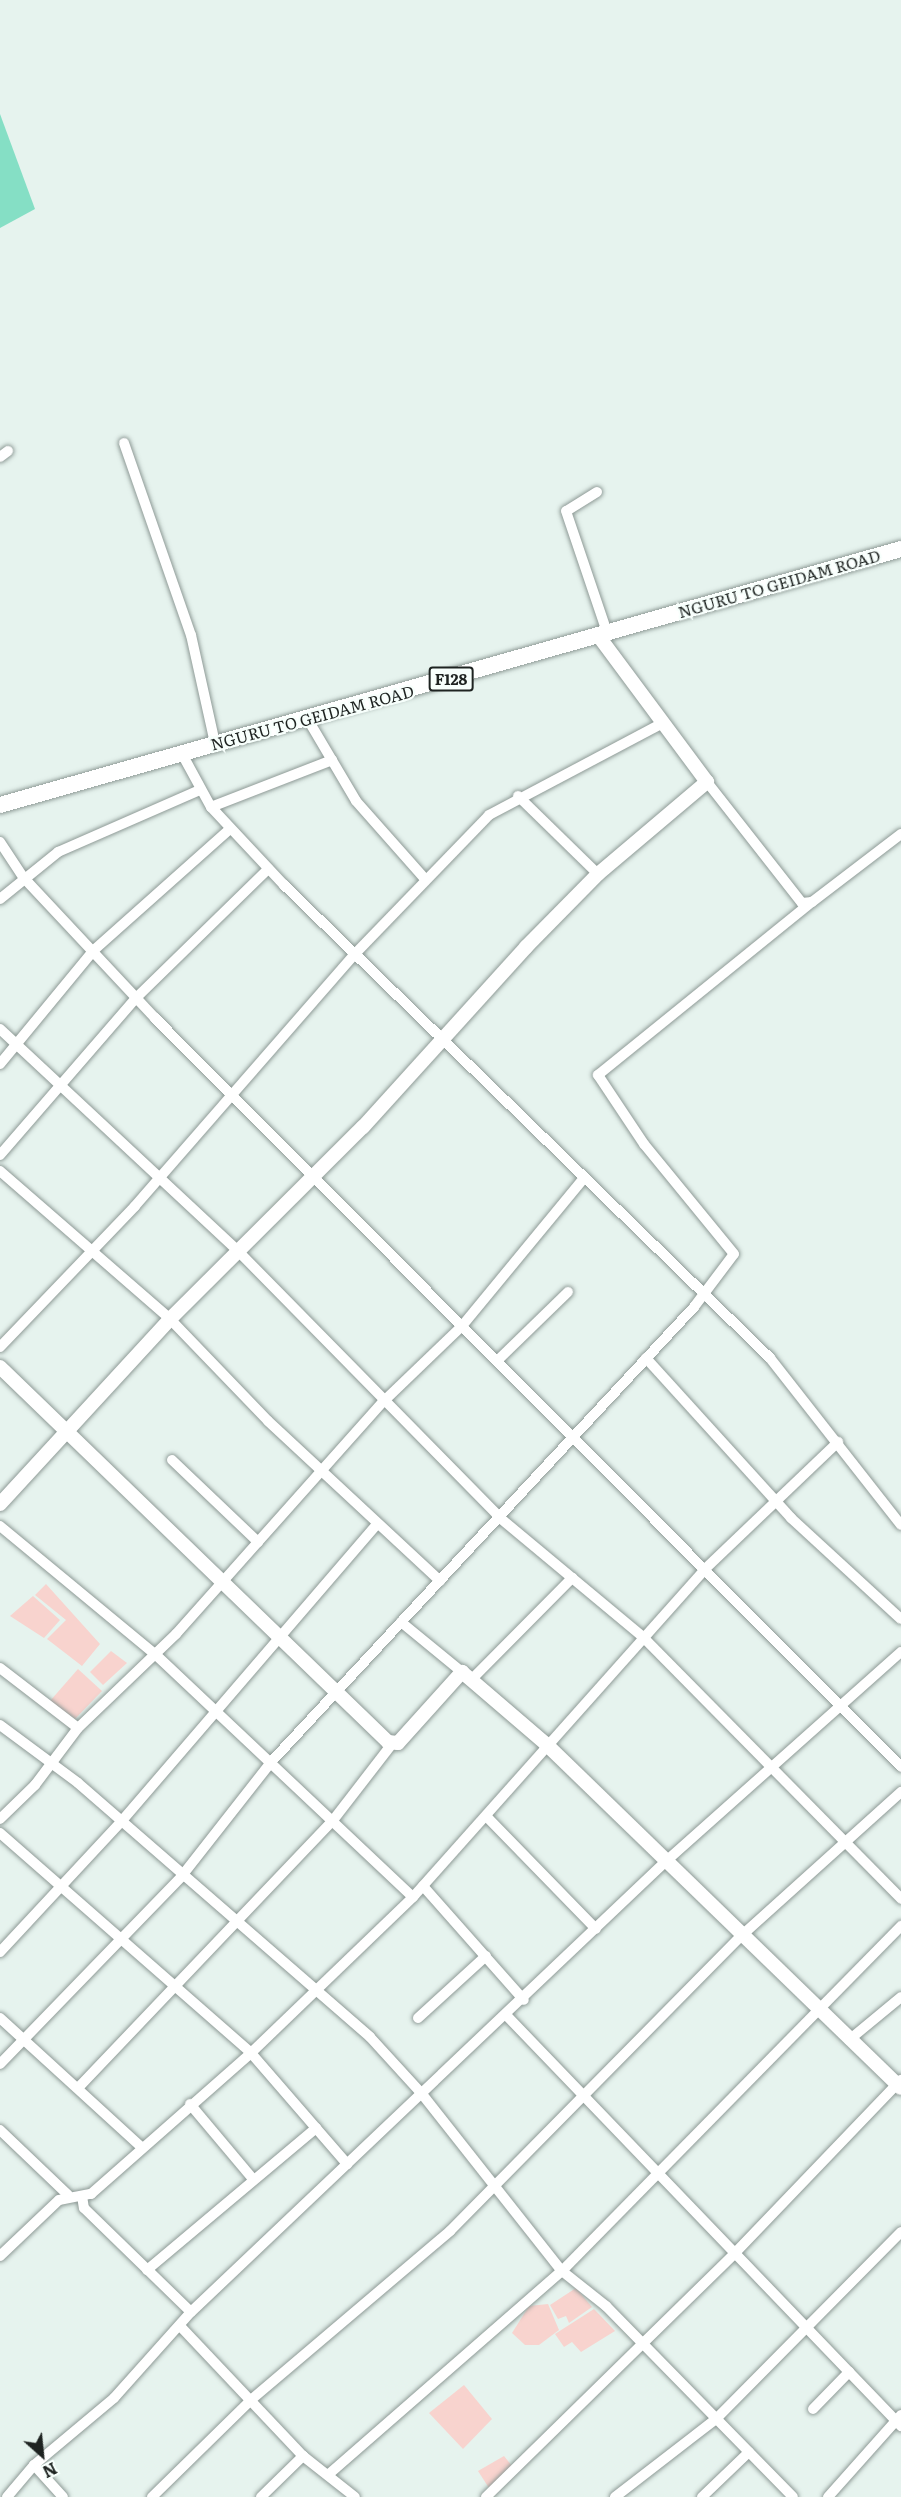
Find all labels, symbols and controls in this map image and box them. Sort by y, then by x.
street label: NGURU TO GEIDAM ROAD [676,545,882,621]
road number: F128 [428,667,474,691]
street label: NGURU TO GEIDAM ROAD [208,681,416,753]
north arrow [12,2425,72,2485]
text: N [39,2457,62,2485]

